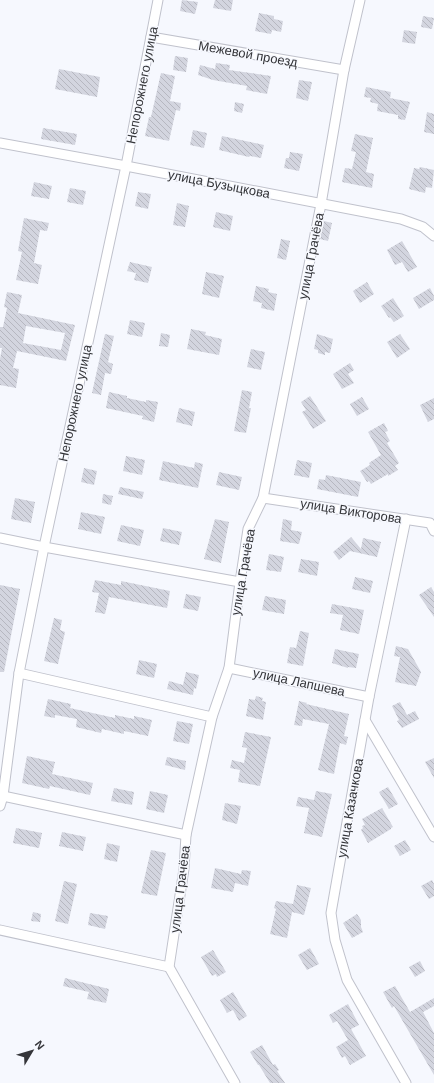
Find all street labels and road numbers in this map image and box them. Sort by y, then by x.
street label: Непорожнего улица [123,24,161,145]
street label: Межевой проезд [197,38,299,70]
street label: улица Бузыцкова [167,167,272,201]
street label: улица Грачёва [295,211,327,301]
street label: Непорожнего улица [55,342,95,463]
street label: улица Викторова [299,496,404,527]
street label: улица Грачёва [228,527,258,617]
street label: улица Лапшева [252,665,347,699]
street label: улица Казачкова [334,756,366,859]
street label: улица Грачёва [167,844,193,934]

